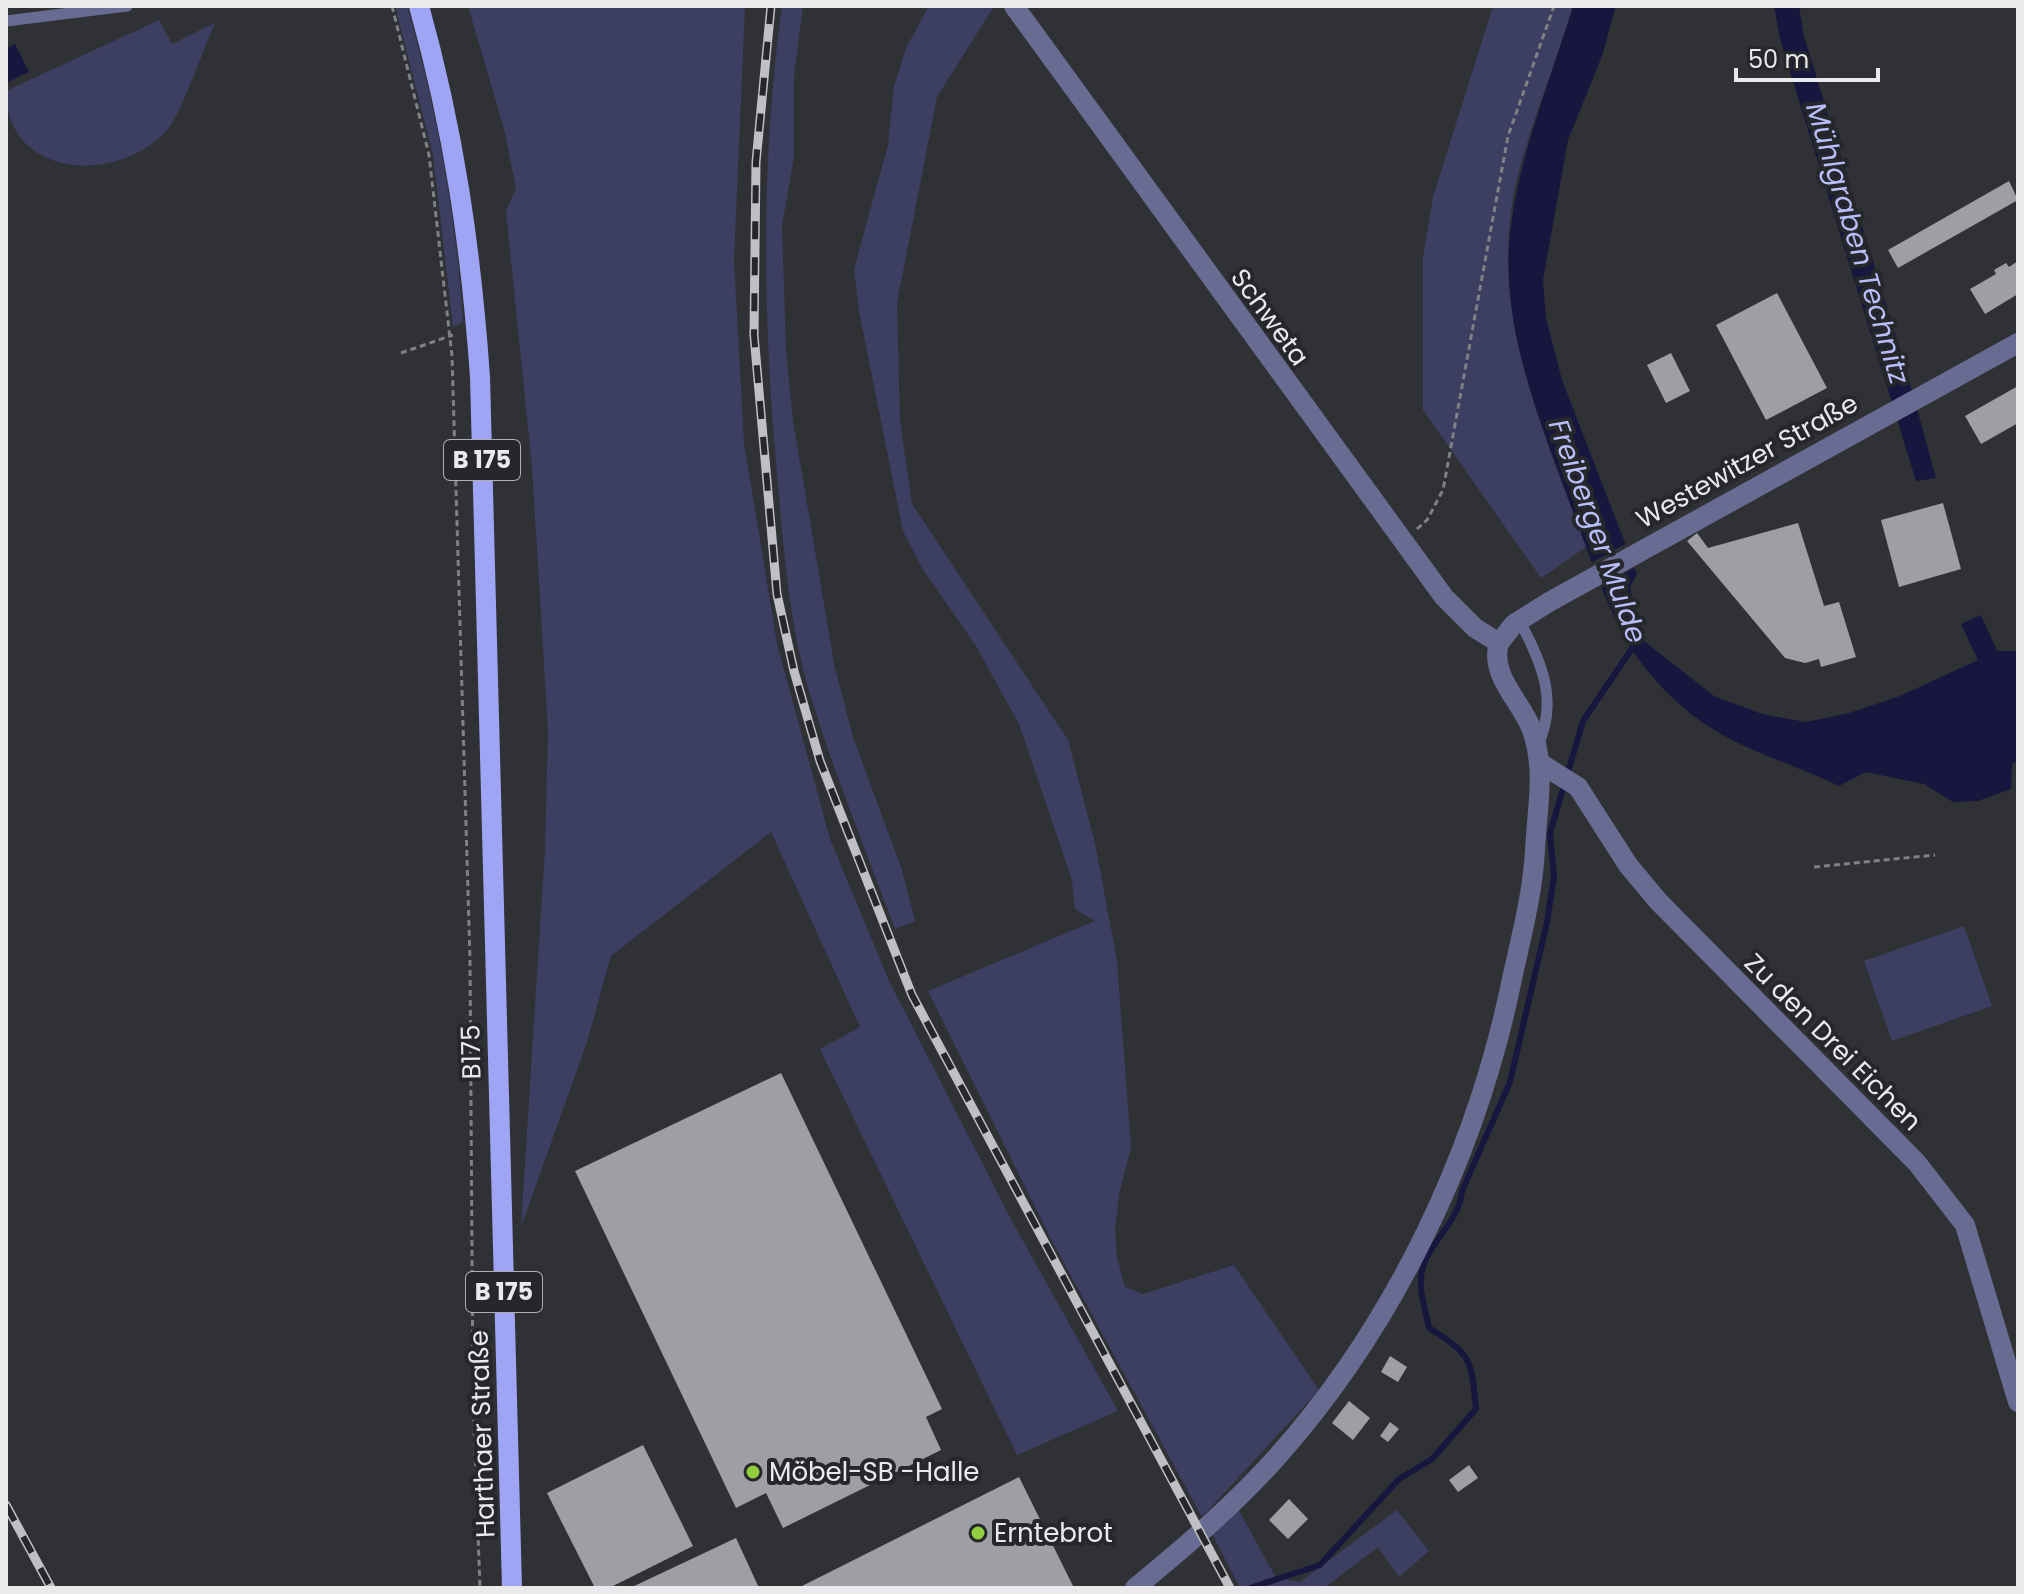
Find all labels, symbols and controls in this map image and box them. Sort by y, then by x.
scale bar [1736,32,1878,82]
text: 50 m [1748,43,1809,76]
water label: Mühlgraben Technitz [1796,97,1919,389]
street label: Schweta [1222,261,1318,373]
street label: Westewitzer Straße [1630,385,1864,537]
water label: Freiberger Mulde [1539,414,1656,649]
road number: B 175 [444,440,520,480]
street label: Zu den Drei Eichen [1736,945,1930,1139]
street label: B175 [453,1024,489,1080]
road number: B 175 [466,1272,542,1312]
street label: Harthaer Straße [460,1330,504,1538]
place label: Möbel-SB -Halle [769,1454,979,1490]
marker: Möbel-SB -Halle [744,1463,762,1481]
place label: Erntebrot [994,1515,1113,1551]
marker: Erntebrot [969,1524,987,1542]

